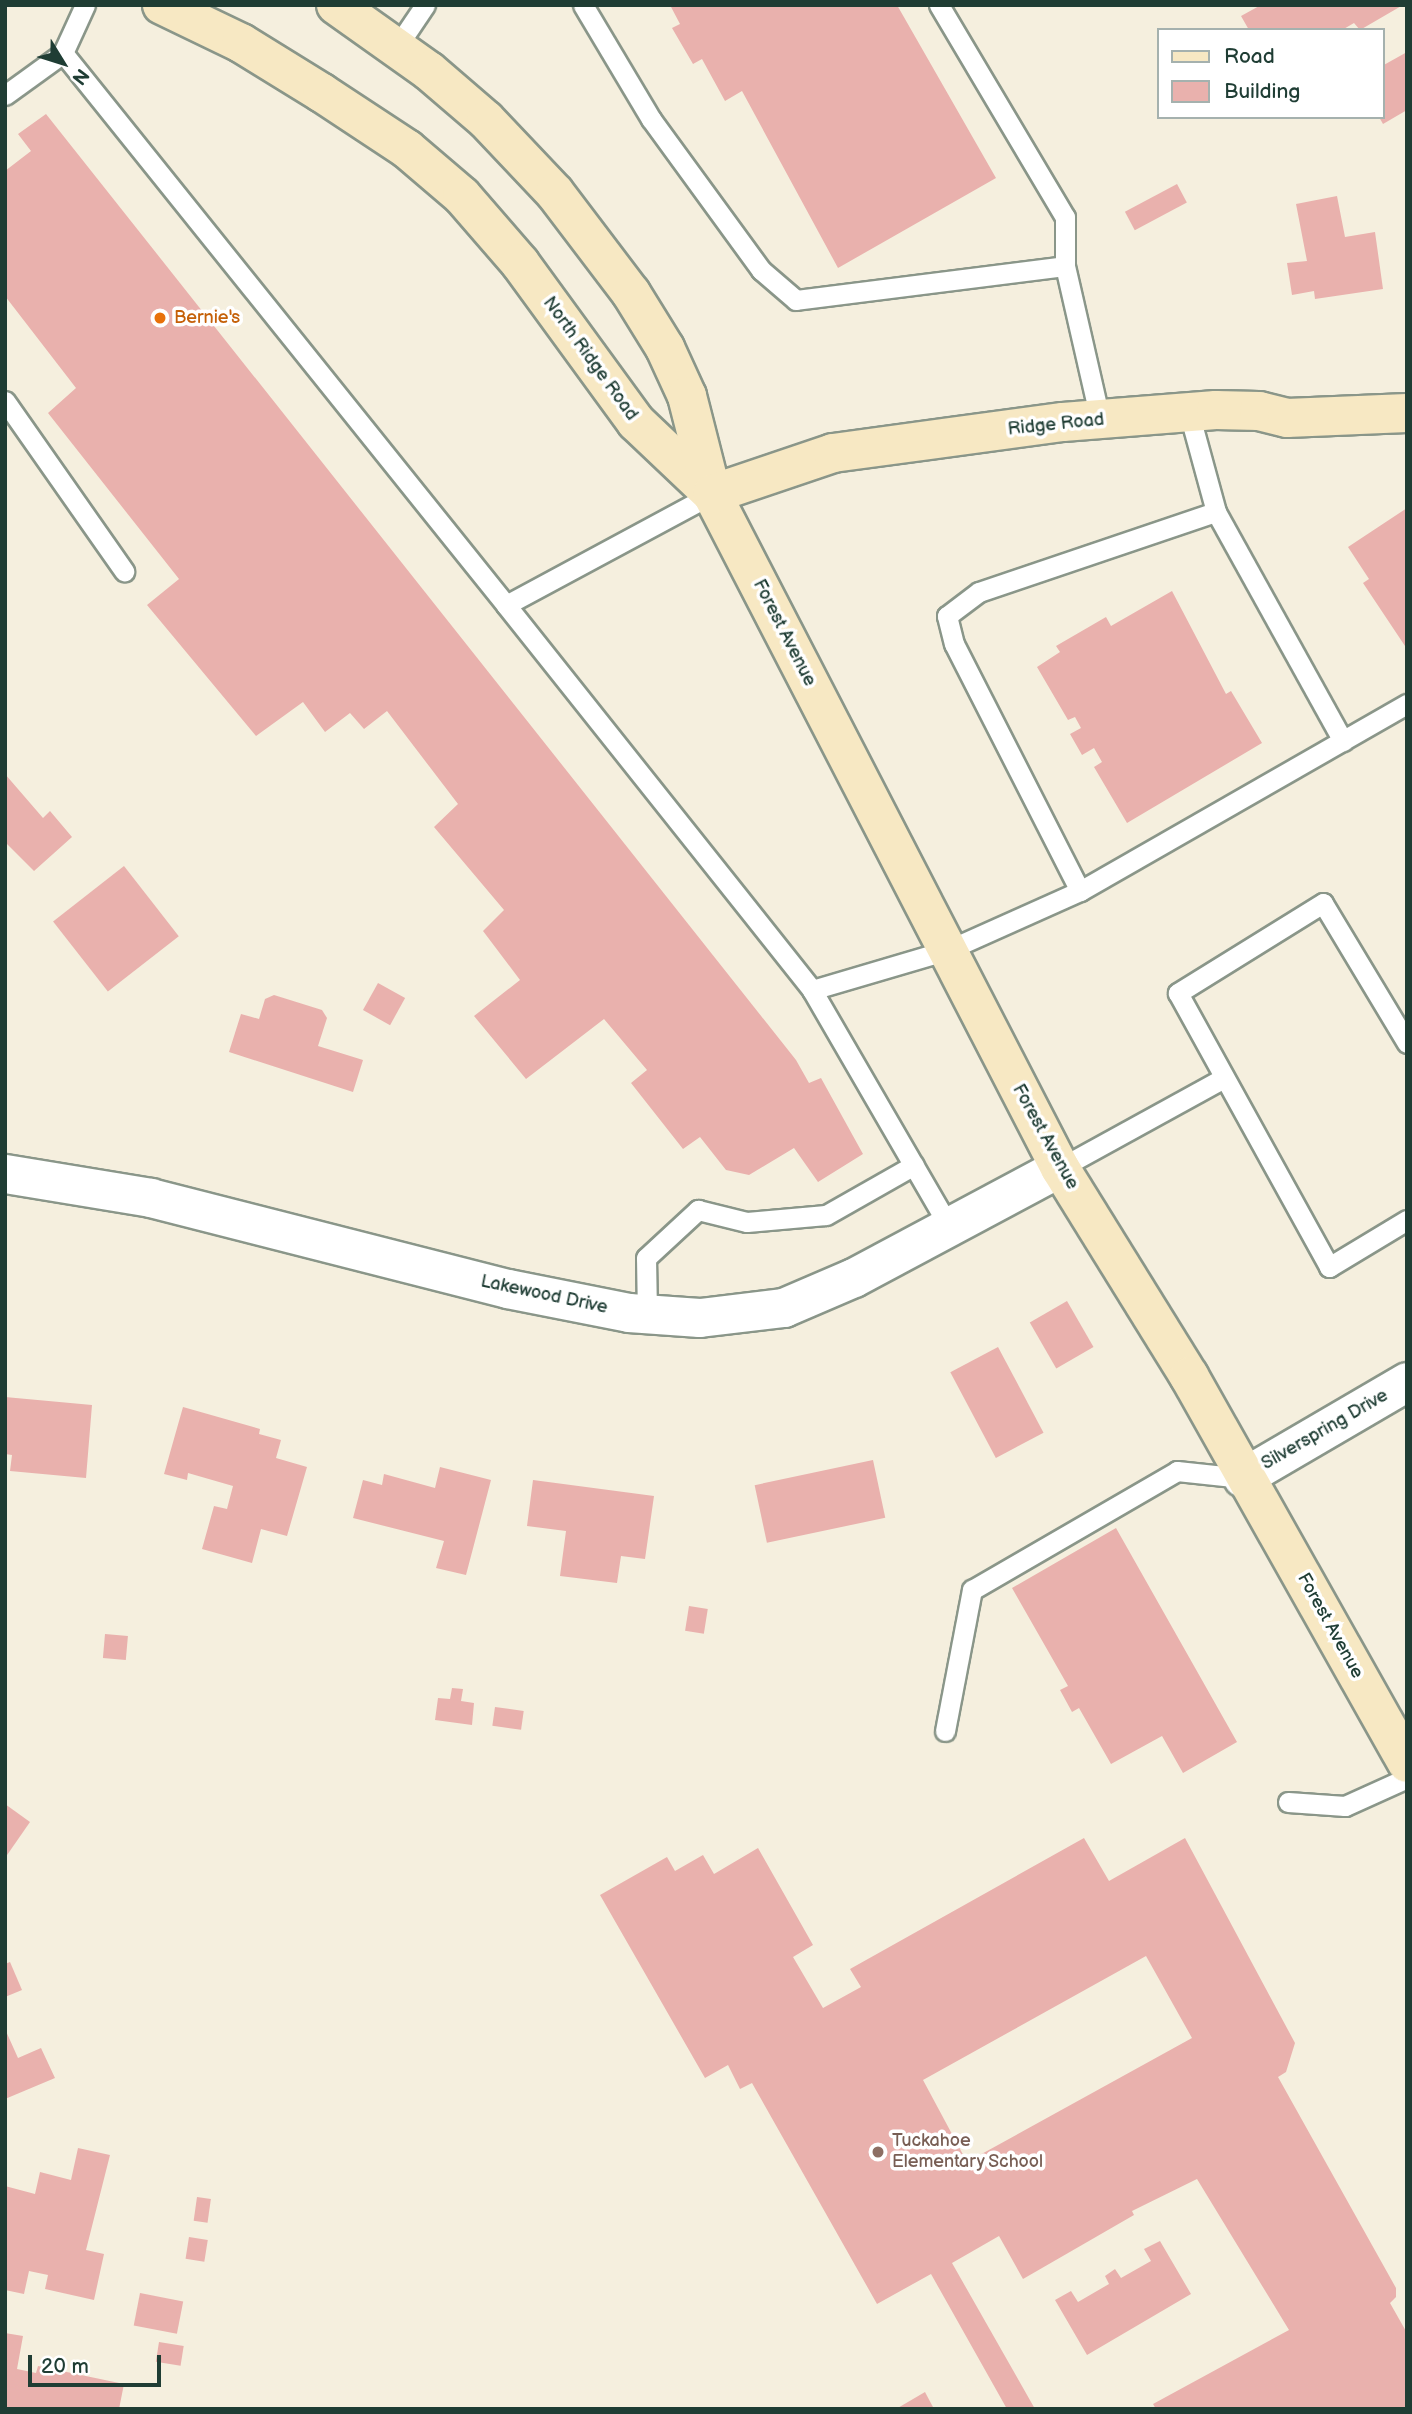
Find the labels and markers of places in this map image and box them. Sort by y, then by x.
place label: Bernie's [174,307,240,329]
marker: Bernie's [152,310,168,326]
place label: Tuckahoe Elementary School [892,2131,1045,2174]
marker: Tuckahoe Elementary School [870,2144,886,2160]

